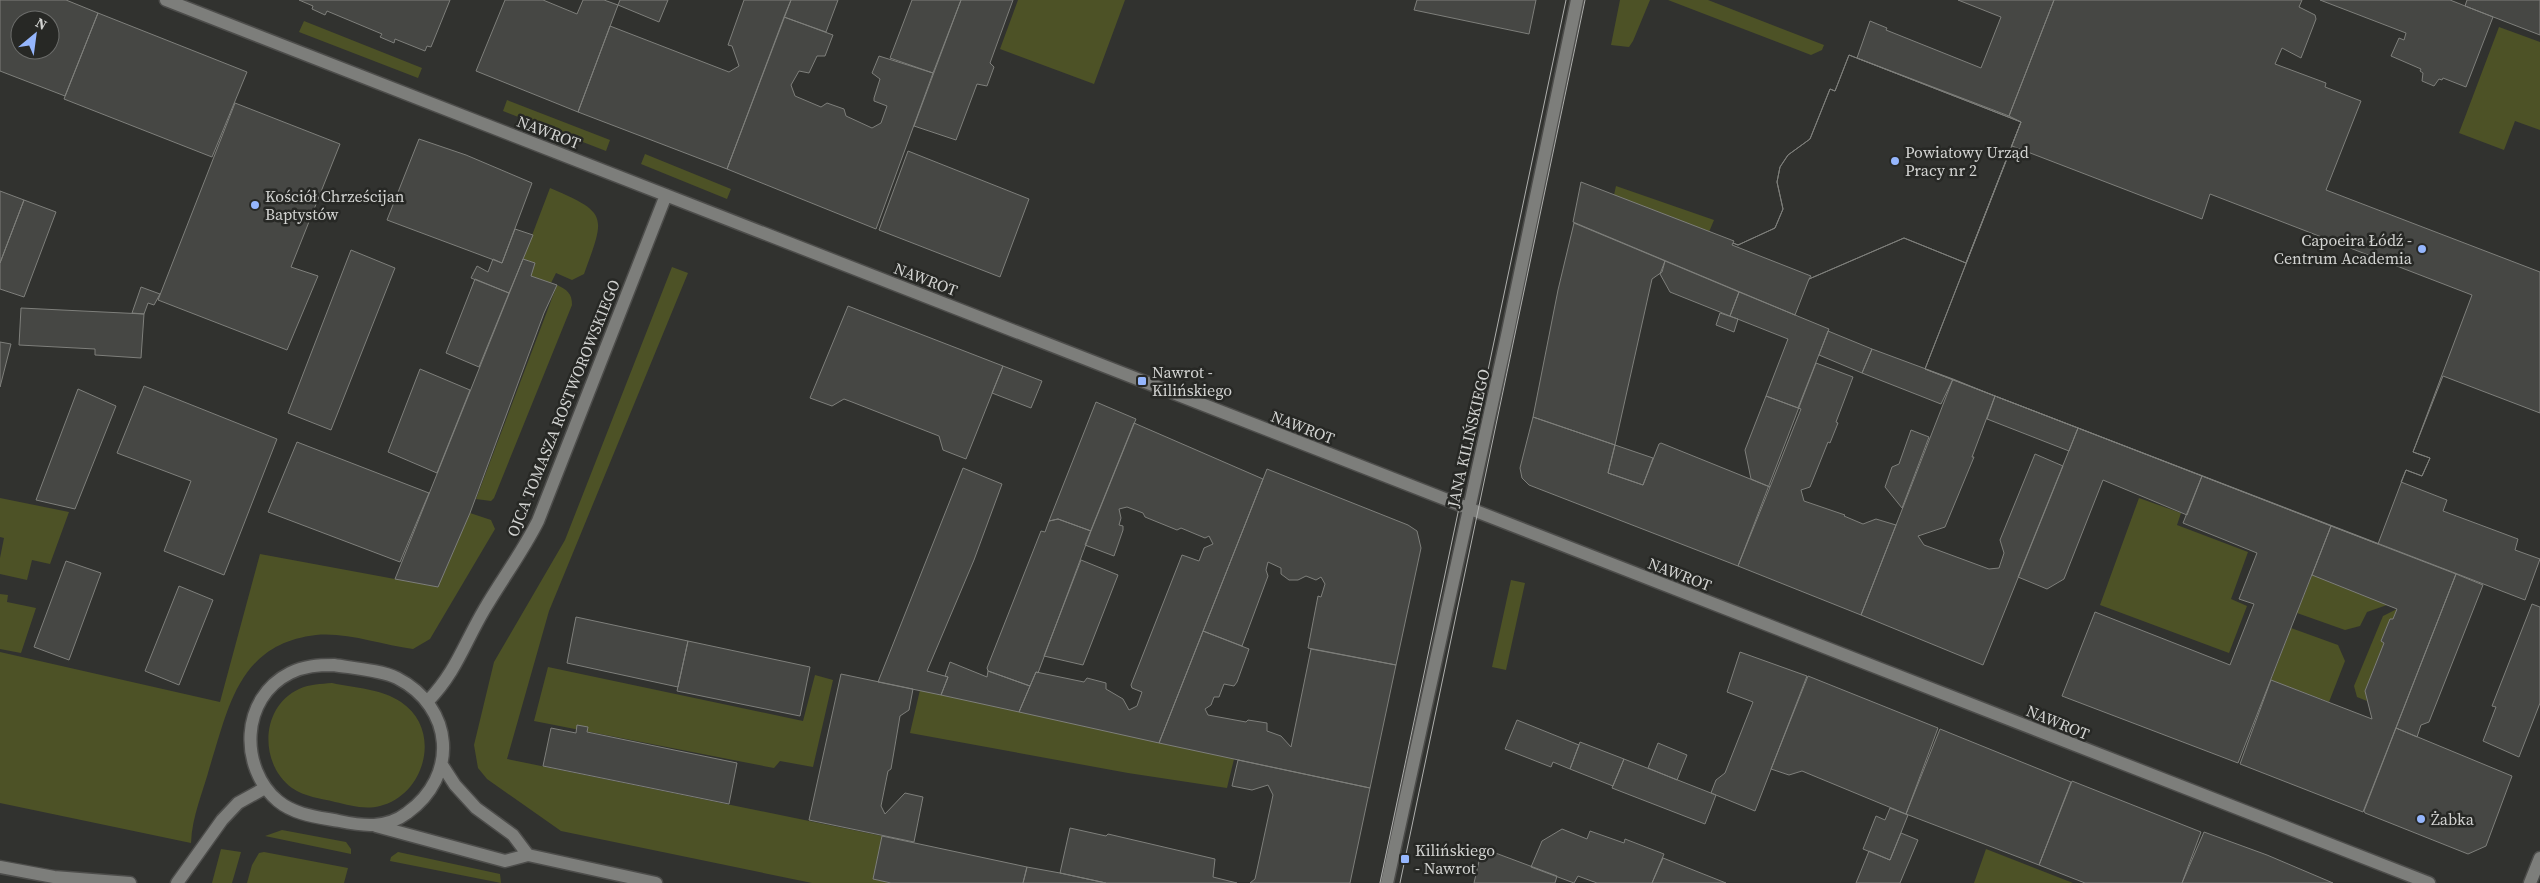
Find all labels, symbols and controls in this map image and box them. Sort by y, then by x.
north arrow [10,10,60,60]
text: N [32,12,51,35]
street label: NAWROT [514,110,584,154]
place label: Powiatowy Urząd Pracy nr 2 [1905,141,2029,181]
marker: Powiatowy Urząd Pracy nr 2 [1889,155,1901,167]
place label: Kościół Chrześcijan Baptystów [265,185,405,225]
marker: Kościół Chrześcijan Baptystów [249,199,261,211]
place label: Capoeira Łódź - Centrum Academia [2274,229,2413,269]
marker: Capoeira Łódź - Centrum Academia [2416,243,2428,255]
street label: NAWROT [891,257,961,301]
street label: OJCA TOMASZA ROSTWOROWSKIEGO [501,276,625,540]
place label: Nawrot - Kilińskiego [1152,361,1232,401]
street label: JANA KILIŃSKIEGO [1441,367,1495,510]
marker: Nawrot - Kilińskiego [1136,375,1148,387]
street label: NAWROT [1268,405,1338,449]
street label: NAWROT [1645,552,1715,596]
street label: NAWROT [2023,699,2093,745]
place label: Żabka [2431,808,2475,830]
marker: Żabka [2415,813,2427,825]
place label: Kilińskiego - Nawrot [1415,839,1495,879]
marker: Kilińskiego - Nawrot [1399,853,1411,865]

